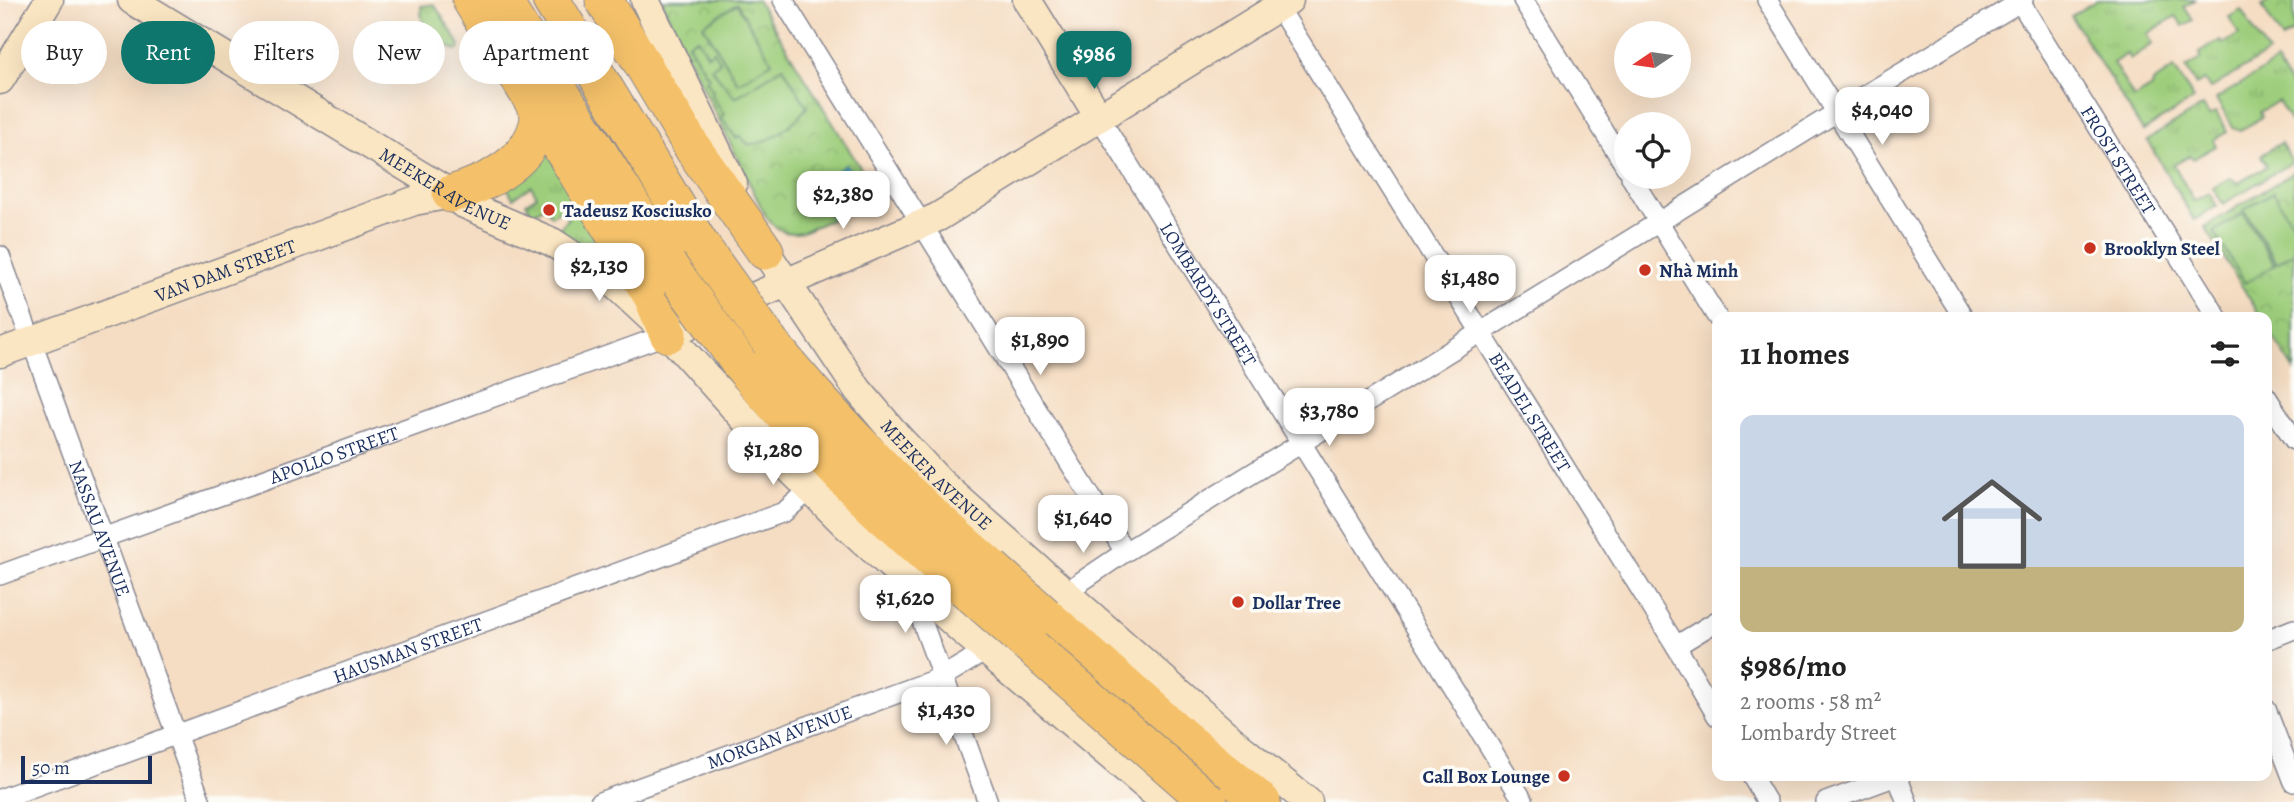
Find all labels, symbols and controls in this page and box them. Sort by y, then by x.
chip: Buy [21,21,107,84]
chip: Rent [121,21,215,84]
chip: Filters [229,21,339,84]
chip: New [353,21,445,84]
chip: Apartment [459,21,614,84]
north arrow [1614,21,1690,98]
map controls [1614,21,1691,189]
pin: $986 [1053,32,1135,91]
text: $986 [1072,38,1116,69]
pin: $4,040 [1825,88,1939,147]
text: $4,040 [1851,94,1913,125]
street label: FROST STREET [2074,101,2162,220]
button: locate [1614,112,1691,189]
street label: MEEKER AVENUE [374,141,515,237]
pin: $2,380 [786,172,900,231]
text: $2,380 [813,178,873,209]
place label: Tadeusz Kosciusko [563,198,712,224]
marker: Tadeusz Kosciusko [541,202,557,218]
street label: LOMBARDY STREET [1153,217,1263,372]
street label: VAN DAM STREET [151,233,300,309]
place label: Brooklyn Steel [2104,236,2220,262]
marker: Brooklyn Steel [2082,240,2098,256]
pin: $2,130 [542,244,656,303]
text: $2,130 [570,250,628,281]
pin: $1,480 [1413,256,1527,315]
place label: Nhà Minh [1659,258,1738,284]
text: $1,480 [1441,262,1499,293]
marker: Nhà Minh [1637,262,1653,278]
pin: $1,890 [983,318,1097,377]
text: $1,890 [1011,324,1069,355]
text: 11 homes [1740,334,1850,374]
icon: filters [2206,335,2244,373]
street label: BEADEL STREET [1482,347,1577,478]
pin: $3,780 [1272,388,1386,448]
text: $3,780 [1299,395,1359,426]
street label: MEEKER AVENUE [874,414,998,536]
street label: APOLLO STREET [265,420,403,491]
pin: $1,280 [716,428,830,487]
text: $1,280 [744,434,802,465]
street label: NASSAU AVENUE [62,457,136,600]
icon: home [1929,461,2055,587]
pin: $1,640 [1026,496,1140,555]
text: $1,640 [1054,502,1112,533]
pin: $1,620 [848,576,962,635]
text: $1,620 [876,582,934,613]
place label: Dollar Tree [1252,590,1341,616]
marker: Dollar Tree [1230,594,1246,610]
street label: HAUSMAN STREET [329,611,487,690]
text: $986/mo [1740,646,1847,686]
text: 2 rooms · 58 m² [1740,686,1881,717]
pin: $1,430 [889,688,1003,747]
text: $1,430 [917,694,975,725]
street label: MORGAN AVENUE [704,699,856,776]
text: Lombardy Street [1740,717,1897,748]
scale bar [21,753,152,785]
text: 50 m [32,755,70,781]
place label: Call Box Lounge [1422,764,1550,790]
marker: Call Box Lounge [1556,768,1572,784]

